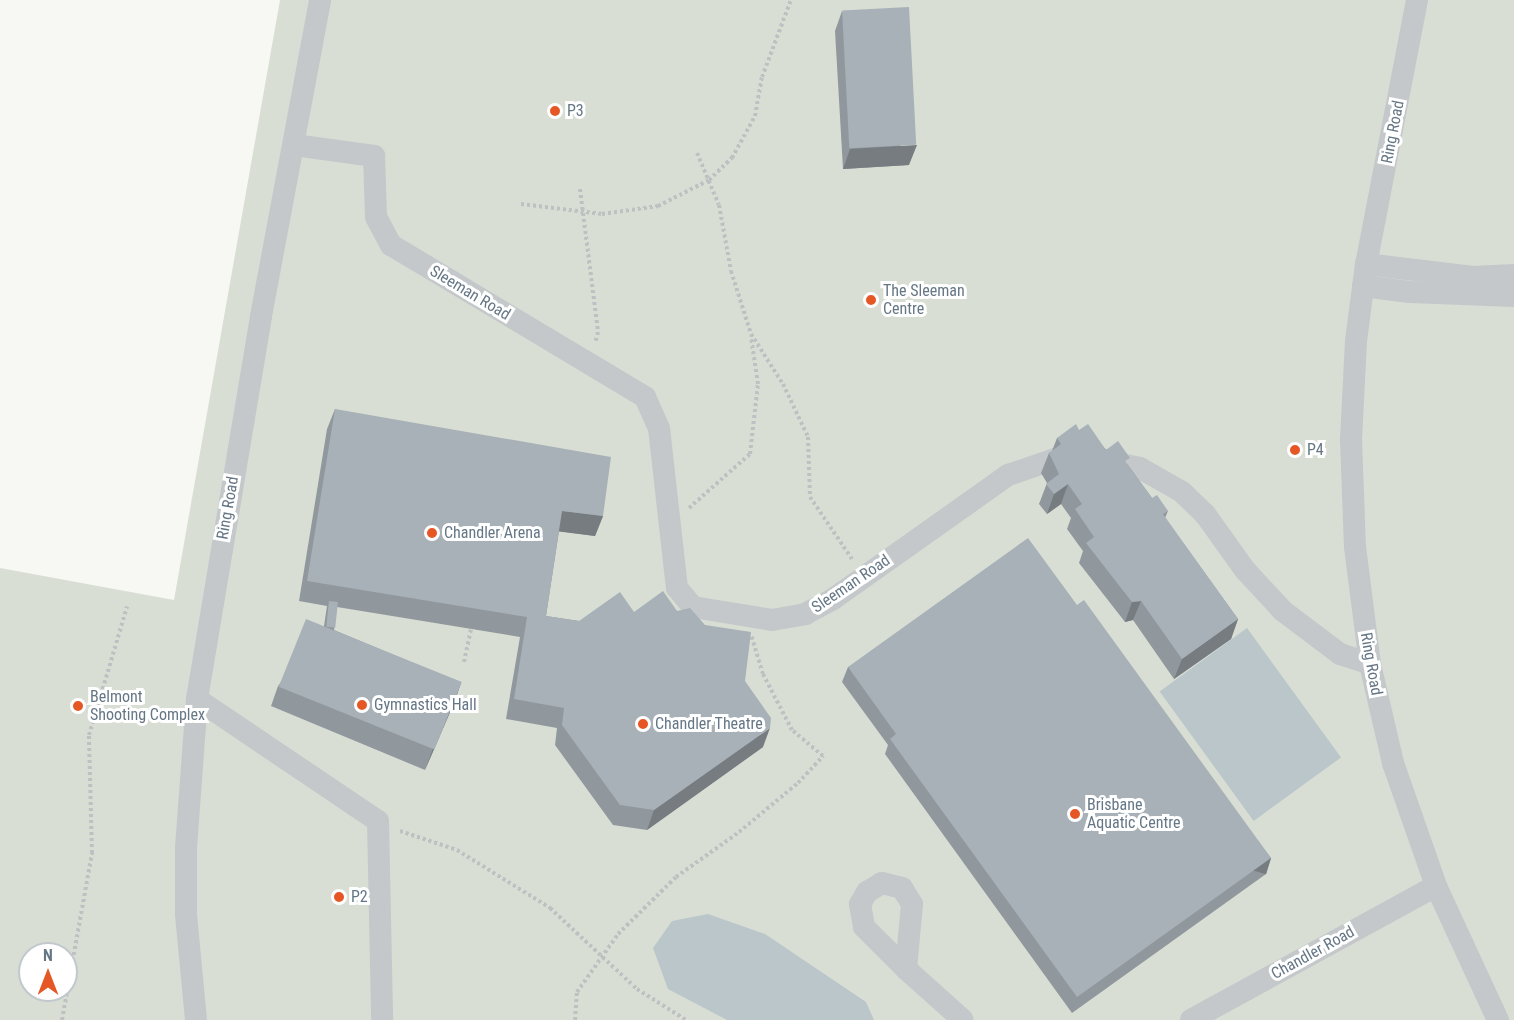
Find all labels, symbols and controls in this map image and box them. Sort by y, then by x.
street label: Ring Road [1378,99,1408,165]
place label: P3 [567,101,584,121]
marker: P3 [548,104,562,118]
street label: Sleeman Road [426,262,514,324]
place label: The Sleeman Centre [883,281,965,319]
marker: The Sleeman Centre [864,293,878,307]
place label: P4 [1307,440,1324,460]
marker: P4 [1288,443,1302,457]
street label: Ring Road [213,475,243,541]
place label: Chandler Arena [444,523,541,543]
marker: Chandler Arena [425,526,439,540]
street label: Sleeman Road [808,551,894,617]
street label: Ring Road [1356,631,1386,697]
place label: Belmont Shooting Complex [90,687,205,725]
place label: Gymnastics Hall [374,695,477,715]
marker: Gymnastics Hall [355,698,369,712]
marker: Belmont Shooting Complex [71,699,85,713]
place label: Chandler Theatre [655,714,763,734]
marker: Chandler Theatre [636,717,650,731]
place label: Brisbane Aquatic Centre [1087,795,1180,833]
marker: Brisbane Aquatic Centre [1068,807,1082,821]
place label: P2 [351,887,368,907]
marker: P2 [332,890,346,904]
street label: Chandler Road [1268,922,1358,984]
north arrow [18,942,78,1002]
text: N [43,946,53,965]

